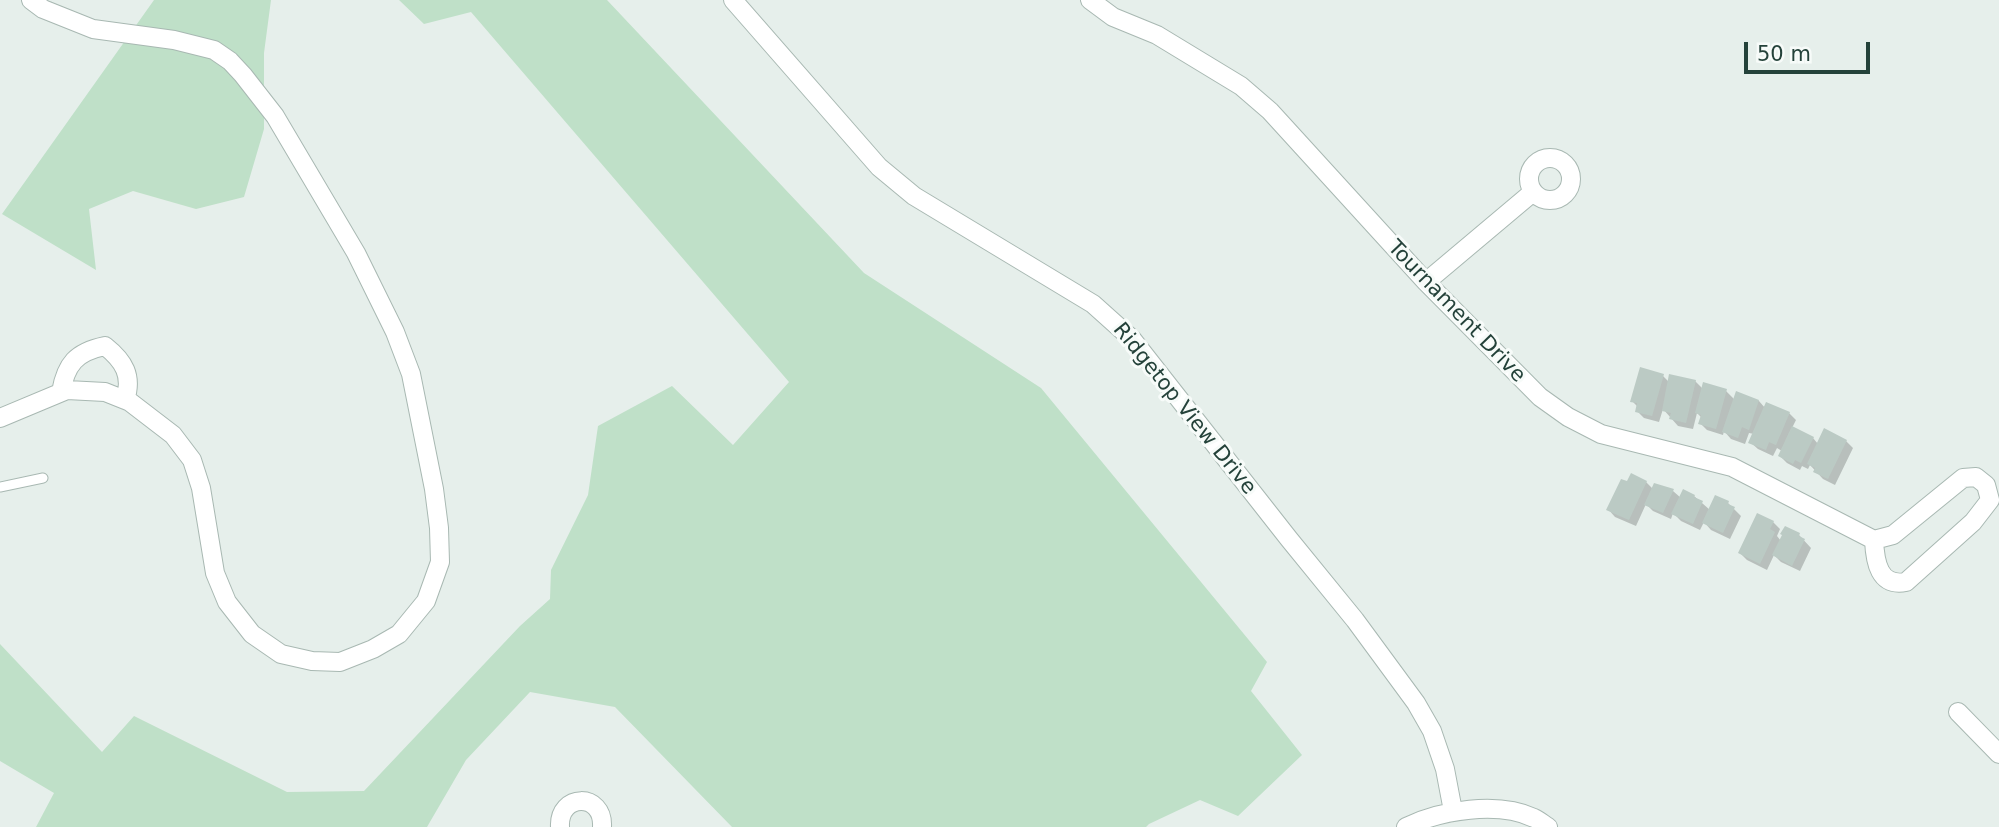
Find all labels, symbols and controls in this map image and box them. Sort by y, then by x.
scale bar [1747,28,1873,72]
text: 50 m [1757,42,1811,66]
street label: Tournament Drive [1382,236,1530,388]
street label: Ridgetop View Drive [1107,318,1261,500]

